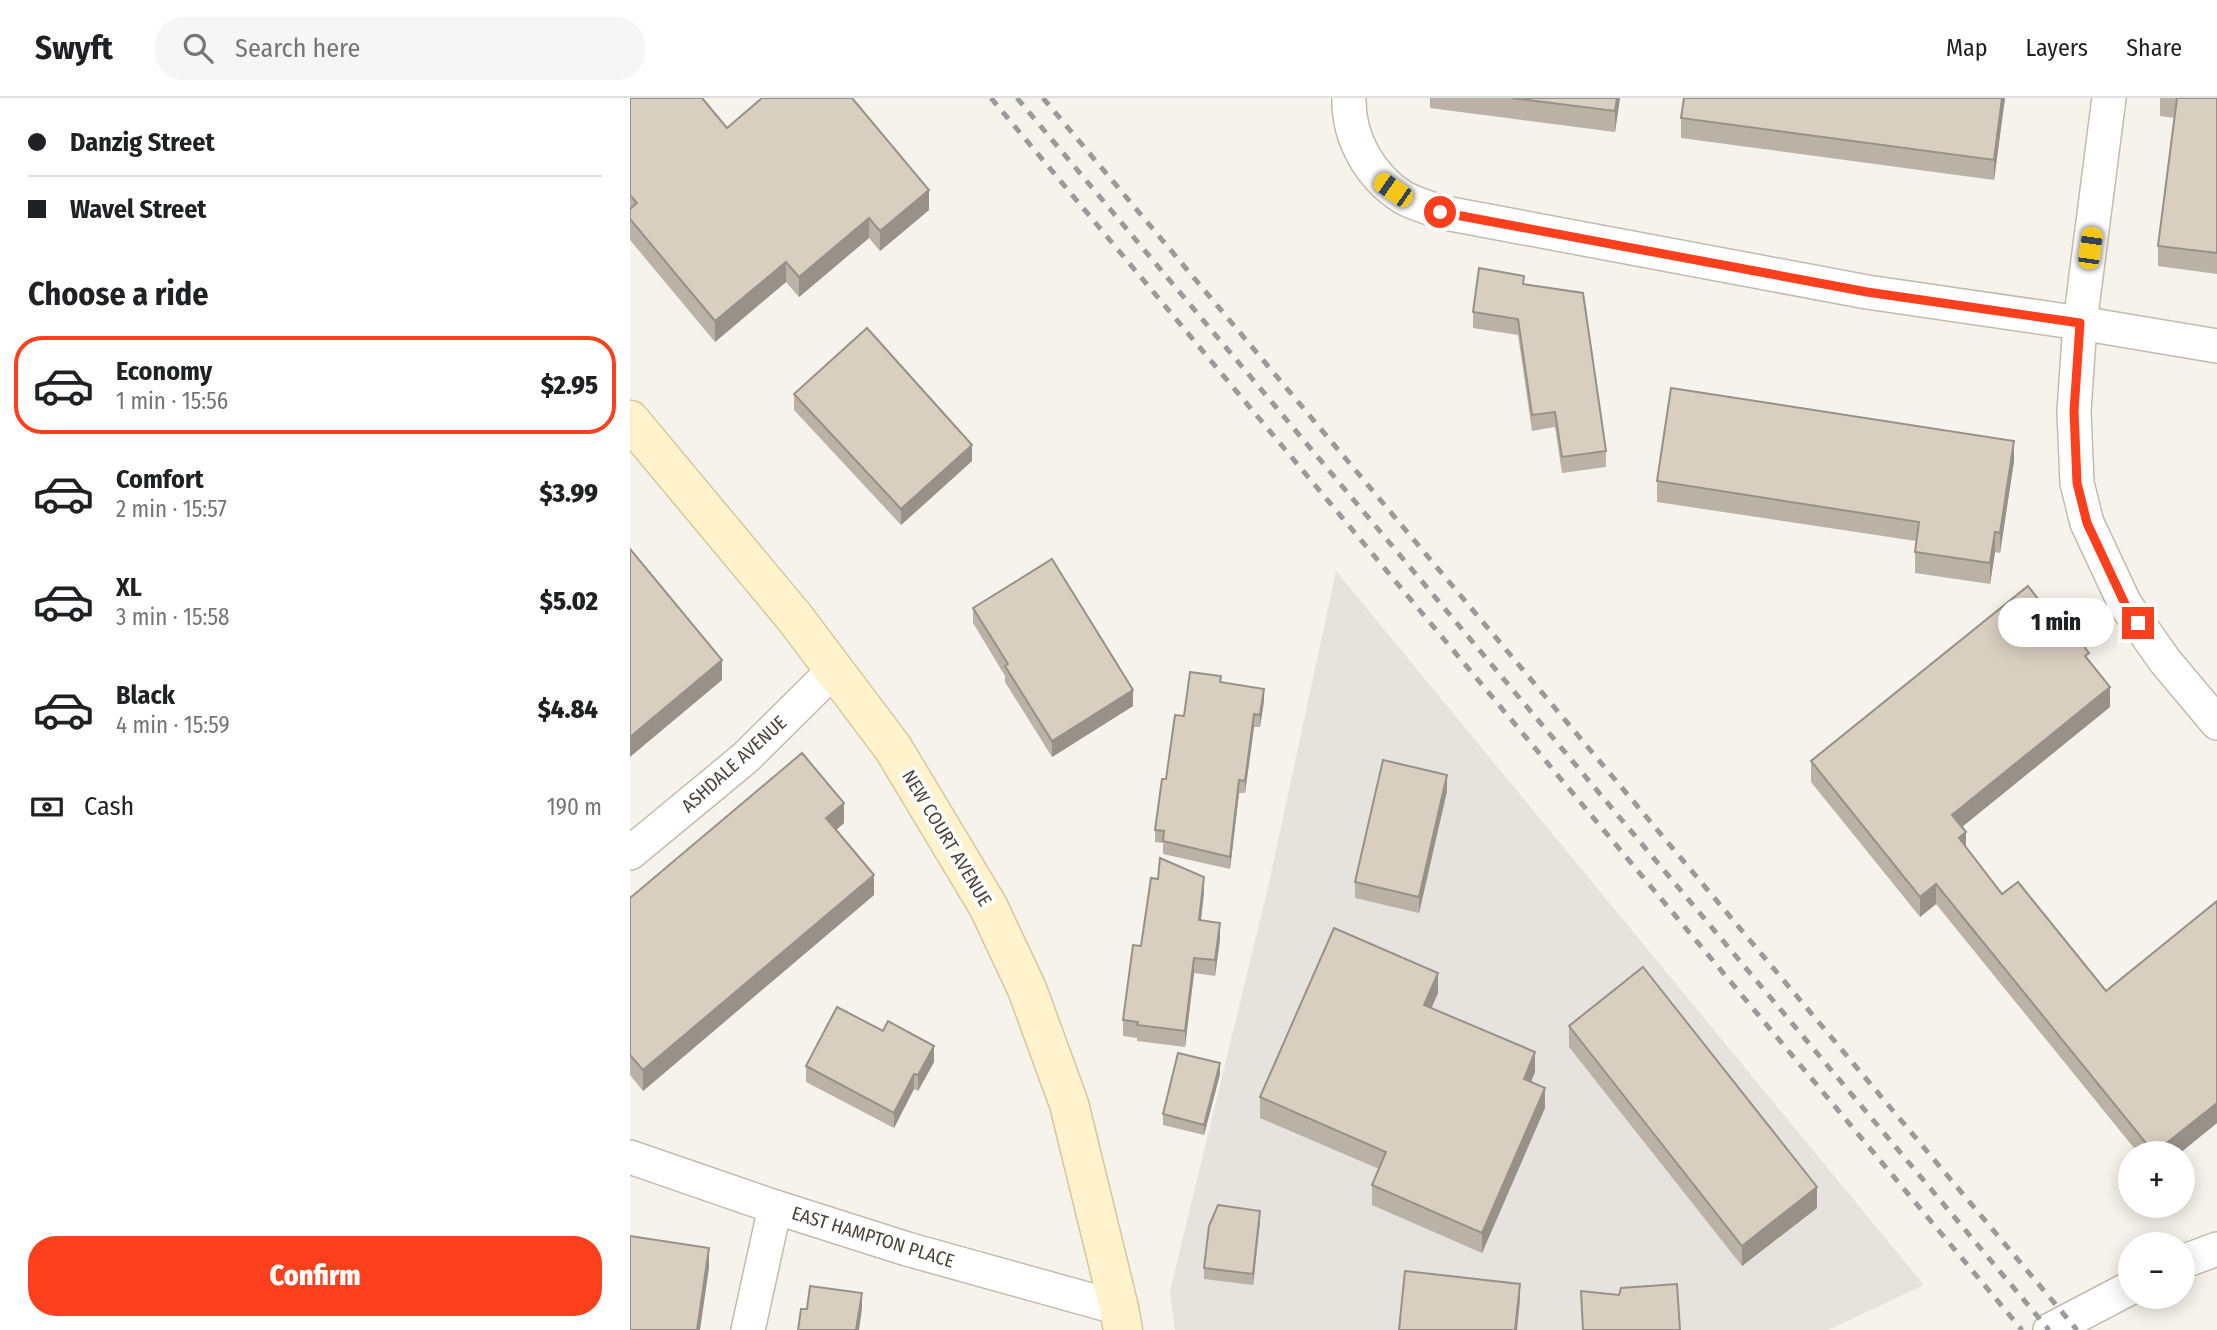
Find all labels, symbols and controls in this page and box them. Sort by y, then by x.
search box [155,17,645,80]
text: Swyft [35,28,113,68]
icon: search [179,29,217,67]
text: Search here [235,33,360,64]
text: Map [1946,34,1988,62]
text: Layers [2026,34,2088,62]
text: Share [2126,34,2182,62]
text: Danzig Street [70,127,215,158]
car [1370,169,1417,211]
text: Wavel Street [70,194,206,225]
route start [1424,196,1456,228]
car [2077,226,2104,270]
text: Choose a ride [28,275,209,313]
icon: car [32,354,95,417]
text: Economy [116,356,212,387]
text: $2.95 [541,370,598,401]
text: 1 min · 15:56 [116,387,228,415]
icon: car [32,462,95,525]
text: Comfort [116,464,204,495]
text: $3.99 [539,478,598,509]
text: 2 min · 15:57 [116,495,227,523]
icon: car [32,570,95,633]
text: XL [116,572,142,603]
text: $5.02 [540,586,598,617]
callout: 1 min [1998,598,2114,648]
text: 3 min · 15:58 [116,603,230,631]
route end [2122,607,2154,639]
text: 1 min [2031,608,2081,636]
icon: car [32,678,95,741]
text: Black [116,680,175,711]
text: $4.84 [538,694,598,725]
text: 4 min · 15:59 [116,711,230,739]
street label: ASHDALE AVENUE [677,711,791,817]
street label: NEW COURT AVENUE [897,766,997,910]
icon: cash [28,788,66,826]
text: Cash [84,791,134,822]
text: 190 m [547,793,602,821]
map controls [2118,1141,2195,1309]
button: + [2118,1141,2195,1218]
street label: EAST HAMPTON PLACE [789,1201,957,1273]
button: − [2118,1232,2195,1309]
button: Confirm [28,1236,602,1316]

